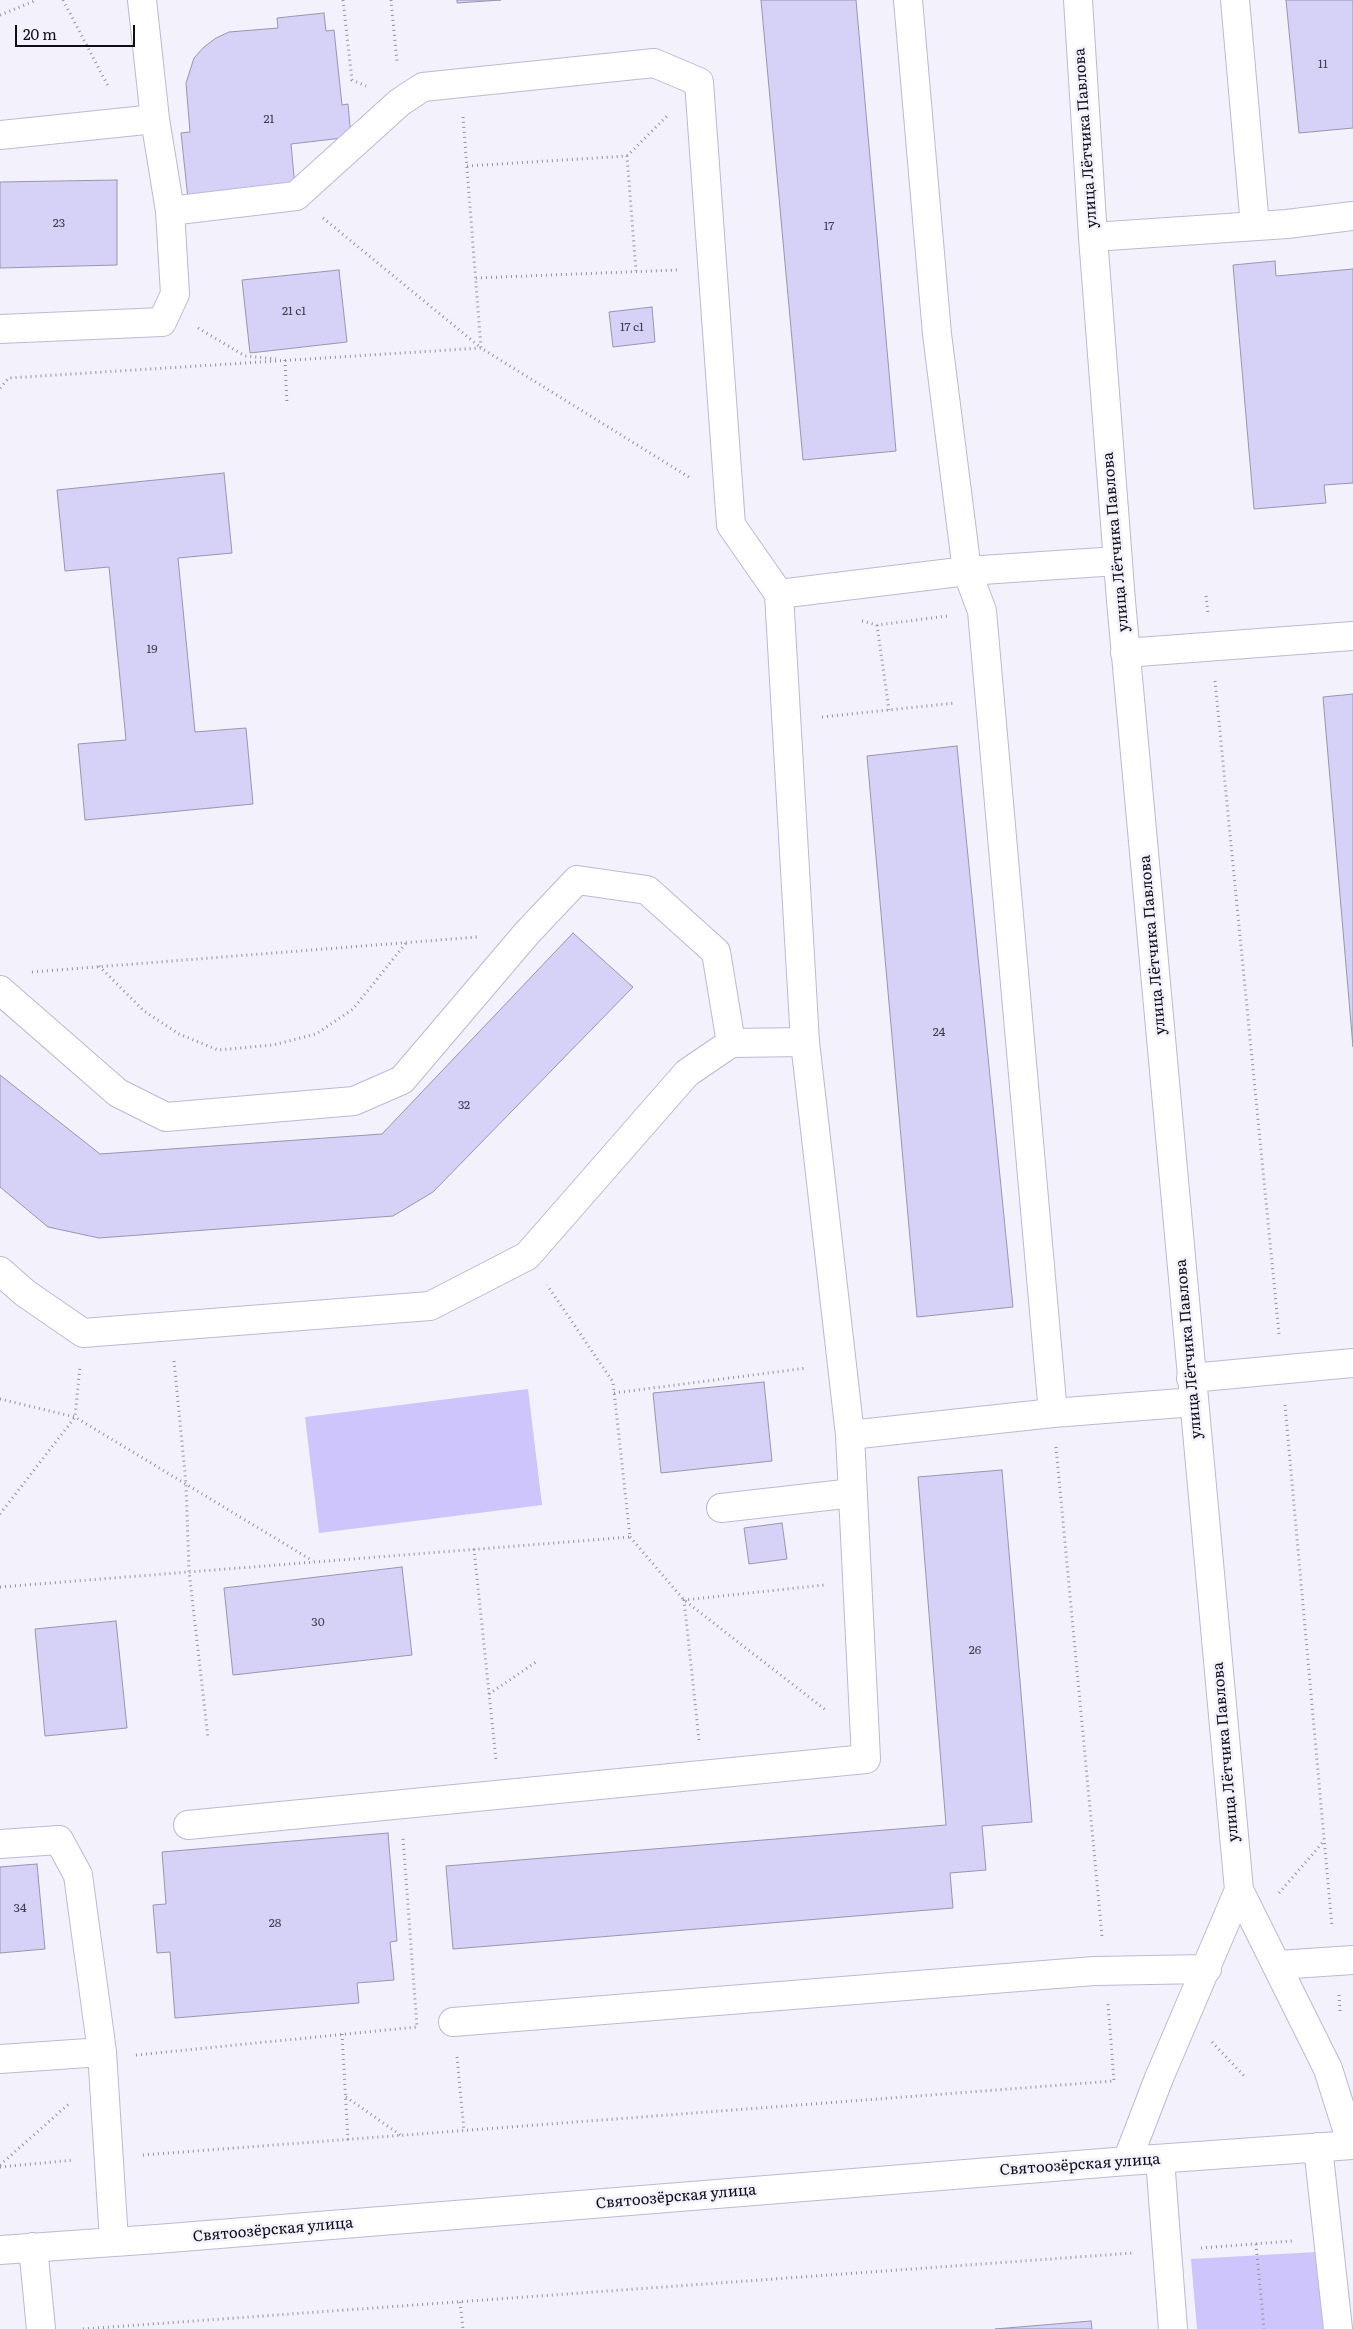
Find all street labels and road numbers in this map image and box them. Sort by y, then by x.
street label: улица Лётчика Павлова [1071,47,1101,229]
street label: улица Лётчика Павлова [1099,451,1133,633]
street label: улица Лётчика Павлова [1136,854,1170,1036]
street label: улица Лётчика Павлова [1172,1258,1206,1440]
street label: улица Лётчика Павлова [1209,1661,1243,1843]
street label: Святоозёрская улица [999,2150,1161,2180]
street label: Святоозёрская улица [595,2181,757,2213]
street label: Святоозёрская улица [192,2214,354,2246]

